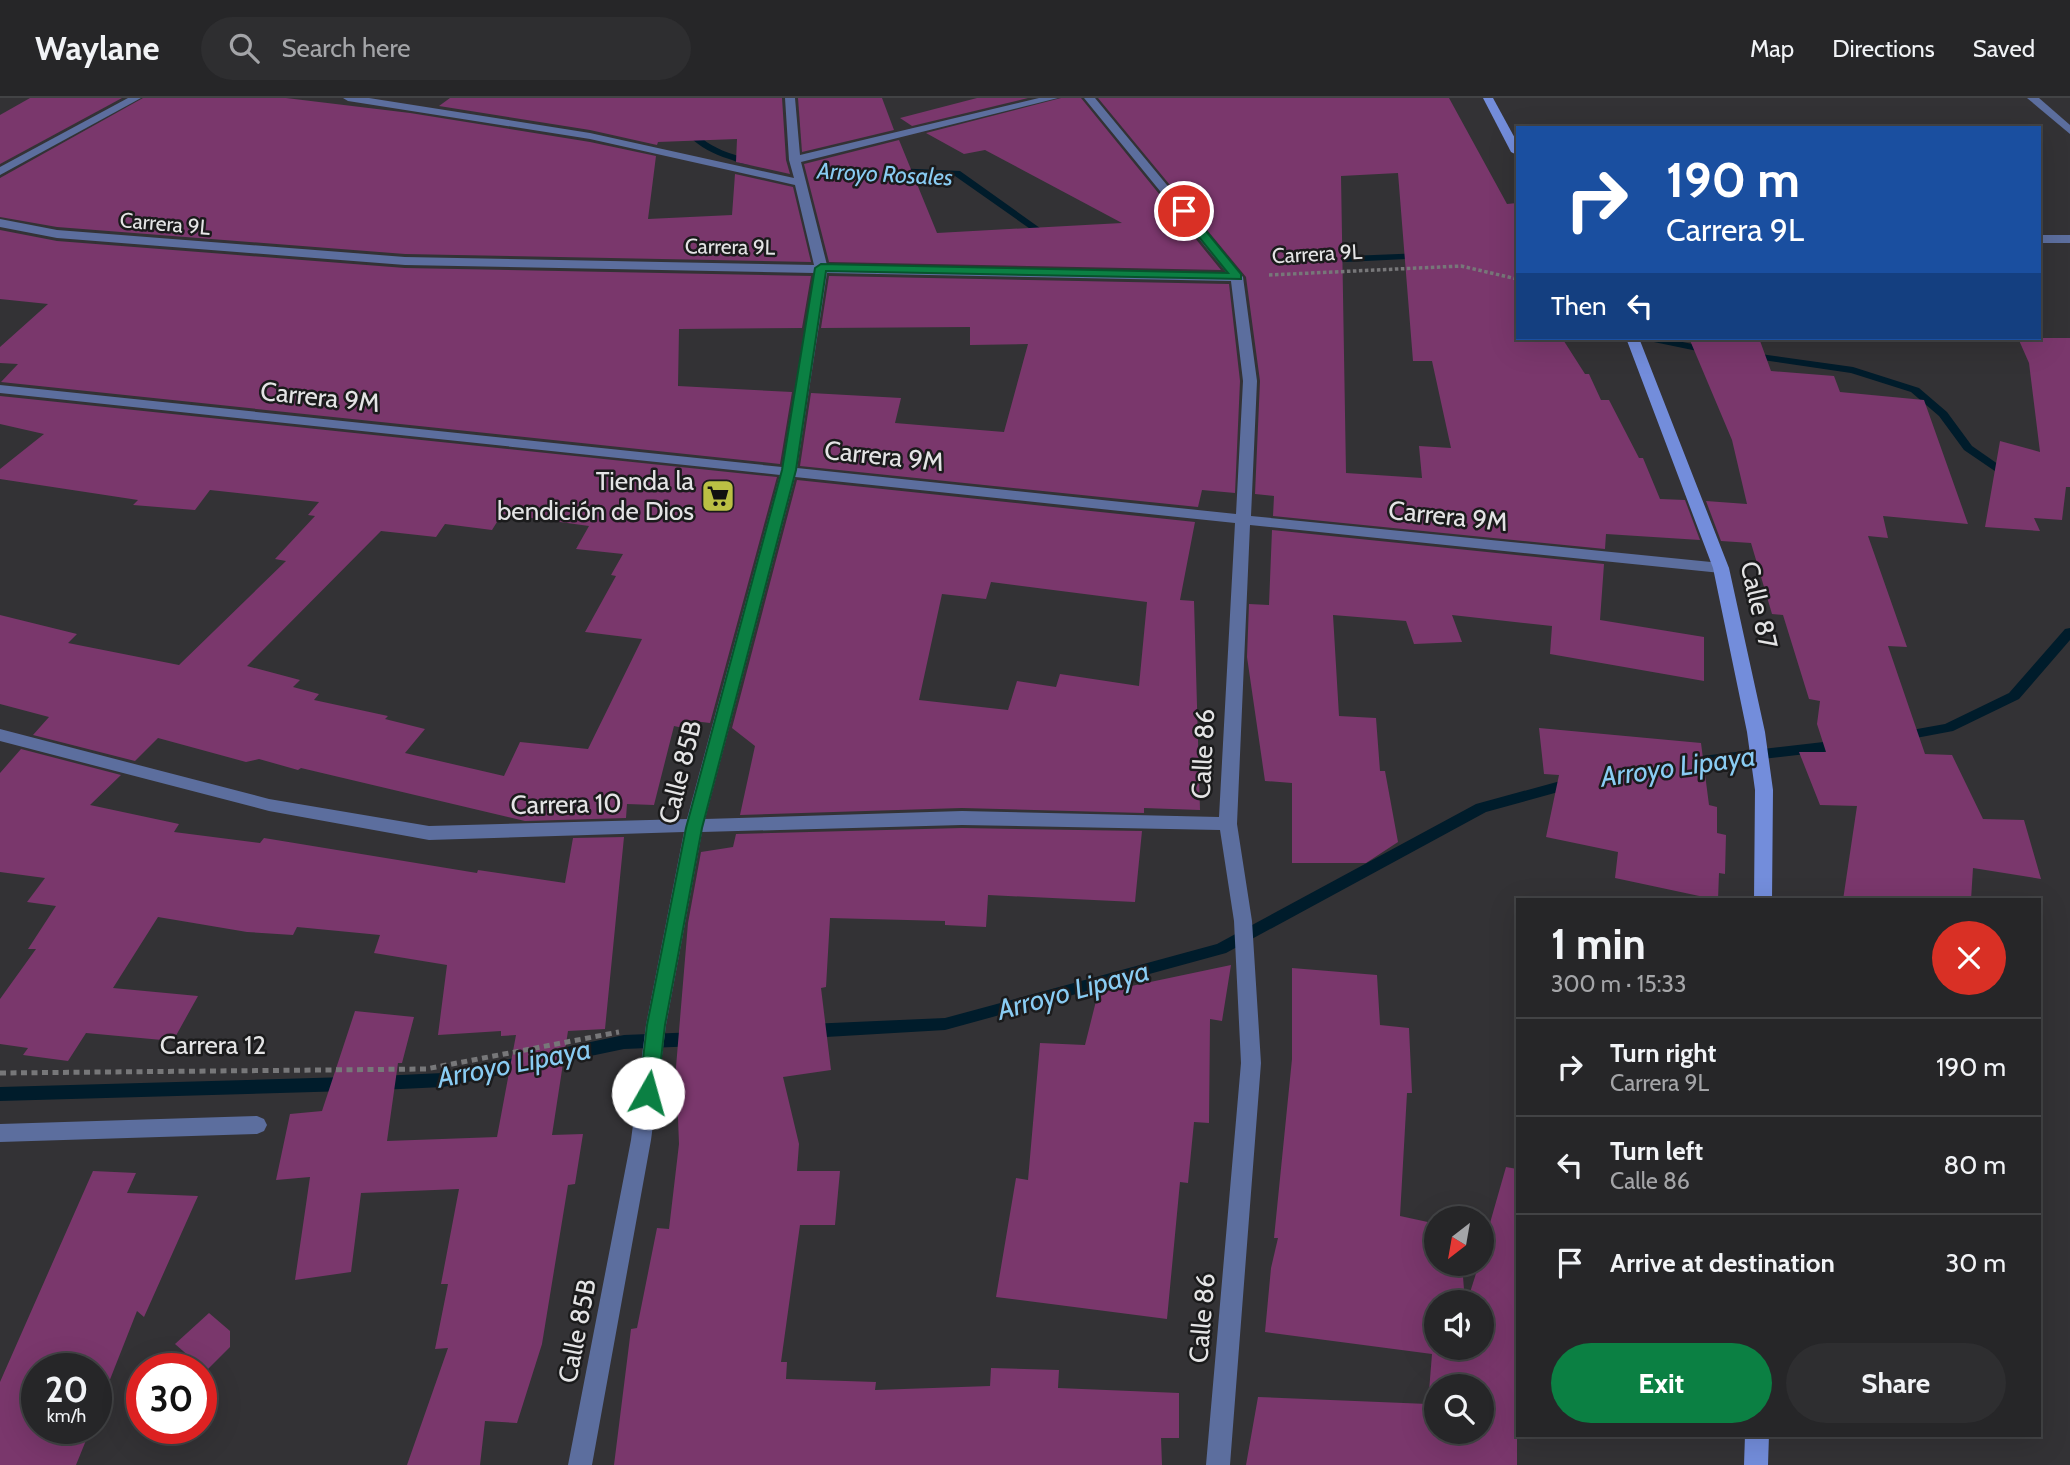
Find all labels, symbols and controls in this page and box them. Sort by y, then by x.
search box [201,17,691,80]
text: Waylane [35,28,159,68]
icon: search [225,29,263,67]
text: Search here [281,32,411,64]
text: Map [1750,34,1794,63]
text: Directions [1832,34,1935,63]
text: Saved [1973,34,2035,63]
text: 190 m [1666,150,1800,209]
icon: right [1551,154,1642,245]
water label: Arroyo Rosales [815,156,954,192]
pin [1154,181,1214,241]
icon: arrive [1165,192,1203,230]
street label: Carrera 9L [119,207,212,240]
text: Carrera 9L [1666,210,1804,249]
street label: Carrera 9L [685,233,776,260]
street label: Carrera 9L [1271,239,1363,268]
icon: left [1621,287,1659,325]
text: Then [1551,290,1607,322]
street label: Carrera 9M [259,375,381,419]
street label: Carrera 9M [823,434,945,478]
place label: Tienda la bendición de Dios [497,465,695,527]
supermarket icon: Tienda la bendición de Dios [699,477,737,515]
street label: Carrera 9M [1387,494,1509,538]
street label: Calle 87 [1733,558,1785,652]
street label: Calle 86 [1185,708,1221,800]
street label: Calle 85B [652,717,708,827]
water label: Arroyo Lipaya [1596,738,1758,794]
street label: Carrera 10 [510,787,622,821]
text: 1 min [1551,918,1646,970]
button: close [1932,921,2006,995]
water label: Arroyo Lipaya [991,953,1153,1027]
text: 300 m · 15:33 [1551,970,1686,998]
street label: Carrera 12 [160,1029,266,1061]
water label: Arroyo Lipaya [432,1031,594,1095]
text: Turn right [1610,1037,1716,1069]
icon: right [1551,1048,1589,1086]
text: 190 m [1936,1051,2006,1083]
position arrow [611,1056,685,1130]
text: Carrera 9L [1610,1069,1709,1097]
text: Turn left [1610,1135,1703,1167]
icon: left [1551,1146,1589,1184]
text: 80 m [1943,1149,2006,1181]
text: Calle 86 [1610,1167,1690,1195]
north arrow [1424,1206,1494,1276]
map controls [1424,1206,1494,1444]
icon: arrive [1551,1244,1589,1282]
text: Arrive at destination [1610,1247,1835,1279]
text: 30 m [1945,1247,2006,1279]
street label: Calle 86 [1182,1272,1222,1364]
street label: Calle 85B [551,1276,603,1386]
button: sound [1424,1290,1494,1360]
button: Exit [1551,1343,1772,1423]
button: Share [1786,1343,2006,1423]
speed limit sign: 30 [126,1353,217,1444]
text: 20 [45,1368,88,1411]
button: search [1424,1374,1494,1444]
text: km/h [47,1405,86,1427]

